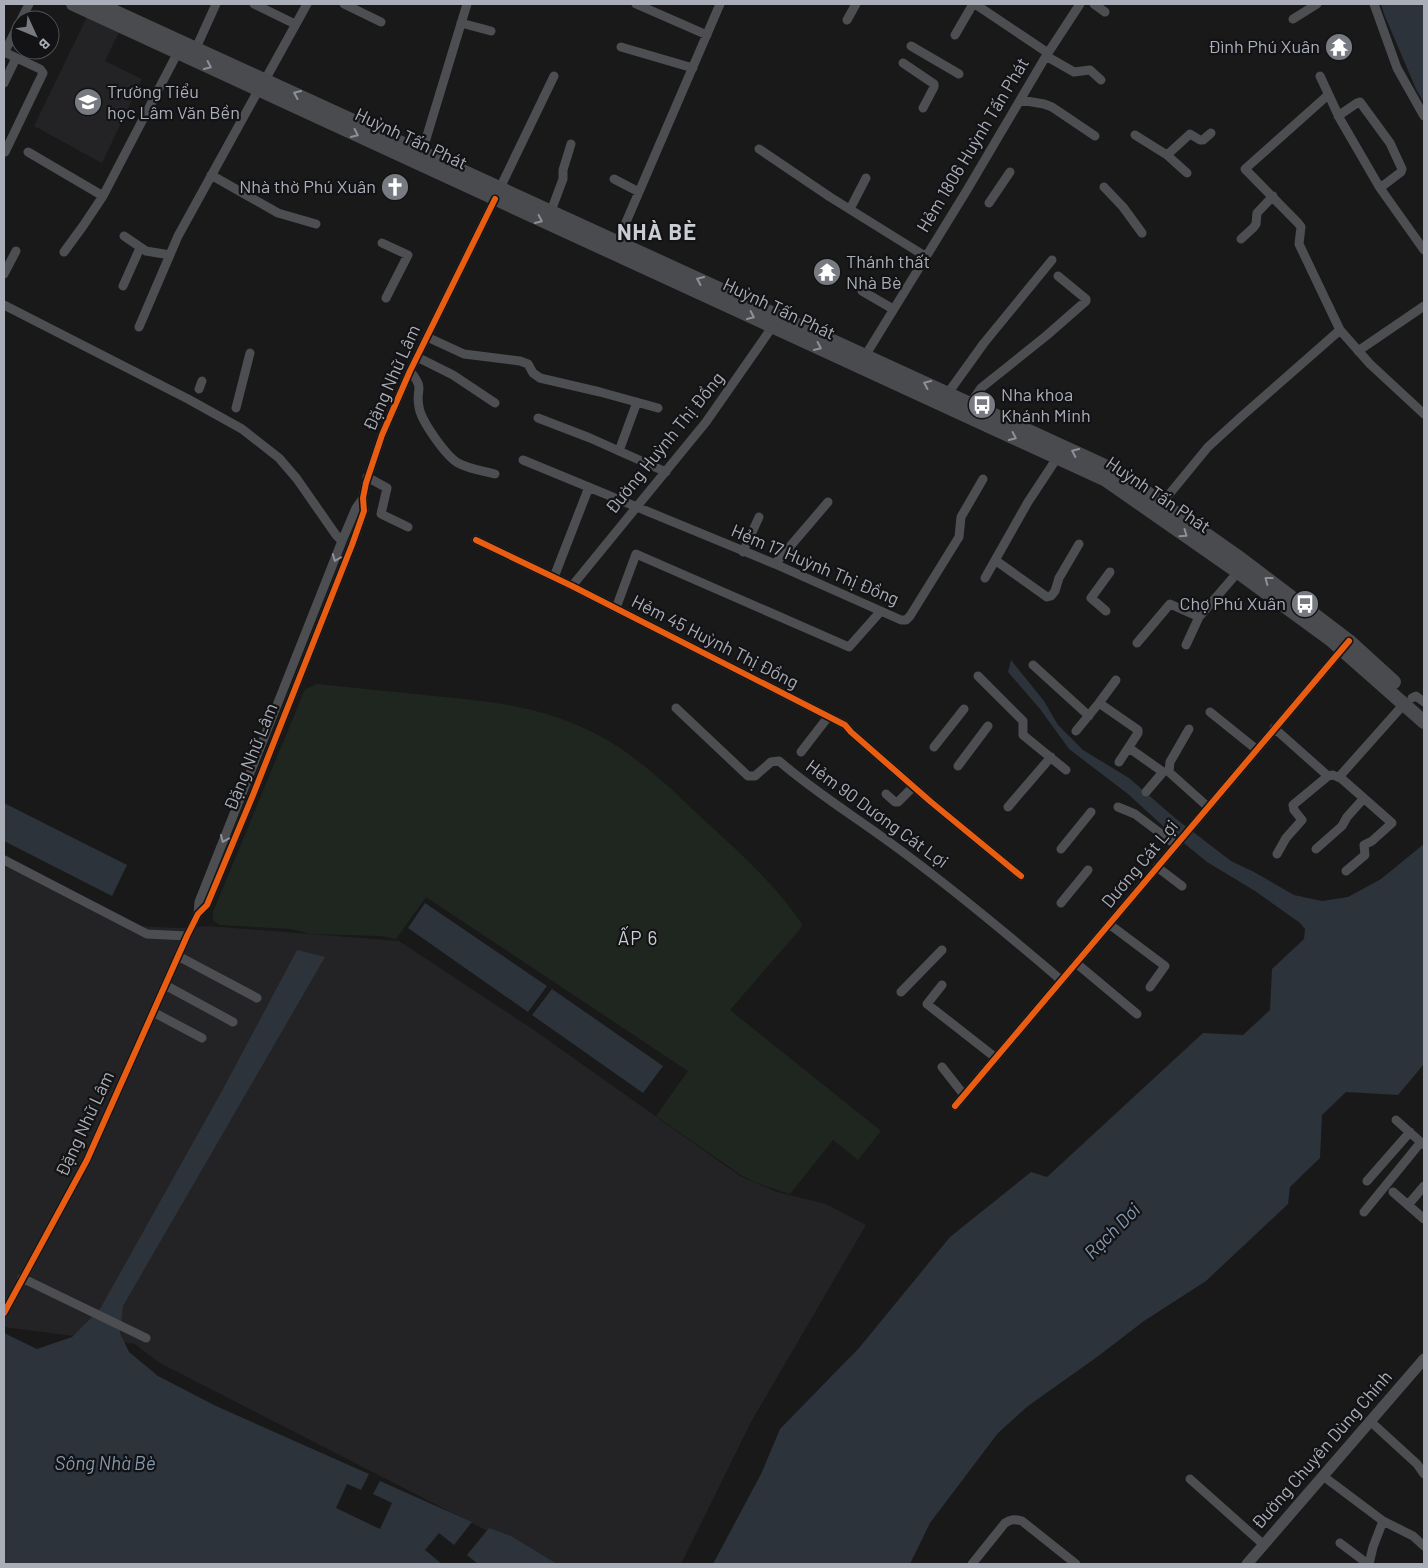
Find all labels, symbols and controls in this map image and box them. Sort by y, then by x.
north arrow [10,10,60,60]
temple icon: Đình Phú Xuân [1324,32,1354,62]
text: B [36,35,54,53]
place label: Đình Phú Xuân [1208,35,1320,57]
street label: Hẻm 1806 Huỳnh Tấn Phát [911,53,1033,236]
one-way arrow [203,60,212,70]
place label: Trường Tiểu học Lâm Văn Bền [107,80,240,123]
school or university icon: Trường Tiểu học Lâm Văn Bền [73,87,103,117]
one-way arrow [293,90,302,101]
street label: Huỳnh Tấn Phát [352,103,471,174]
one-way arrow [350,128,359,138]
church icon: Nhà thờ Phú Xuân [380,172,410,202]
place label: Nhà thờ Phú Xuân [239,175,376,197]
one-way arrow [534,213,543,224]
district label: NHÀ BÈ [617,218,697,244]
place label: Thánh thất Nhà Bè [846,250,930,293]
temple icon: Thánh thất Nhà Bè [812,257,842,287]
street label: Huỳnh Tấn Phát [720,273,839,344]
one-way arrow [696,275,705,286]
one-way arrow [746,310,755,321]
street label: Đặng Nhữ Lâm [358,321,424,434]
one-way arrow [813,341,822,351]
street label: Đường Huỳnh Thị Đồng [600,367,728,518]
one-way arrow [923,380,932,390]
place label: Nha khoa Khánh Minh [1001,383,1091,426]
bus stop icon: Nha khoa Khánh Minh [967,390,997,420]
one-way arrow [1008,431,1017,442]
one-way arrow [1071,447,1080,458]
street label: Huỳnh Tấn Phát [1102,451,1215,537]
street label: Hẻm 17 Huỳnh Thị Đồng [728,519,903,609]
one-way arrow [1178,528,1188,537]
one-way arrow [332,553,342,562]
one-way arrow [1265,577,1274,585]
street label: Hẻm 45 Huỳnh Thị Đồng [628,589,803,693]
bus stop icon: Chợ Phú Xuân [1290,589,1320,619]
place label: Chợ Phú Xuân [1179,592,1286,614]
street label: Đặng Nhữ Lâm [219,700,282,813]
street label: Hẻm 90 Dương Cát Lợi [802,754,953,872]
street label: Dương Cát Lợi [1096,815,1182,912]
one-way arrow [219,834,230,843]
district label: ẤP 6 [618,926,658,949]
street label: Đặng Nhữ Lâm [50,1067,118,1180]
water label: Rạch Dơi [1079,1198,1145,1263]
street label: Đường Chuyên Dùng Chính [1246,1366,1396,1533]
water label: Sông Nhà Bè [54,1451,156,1474]

